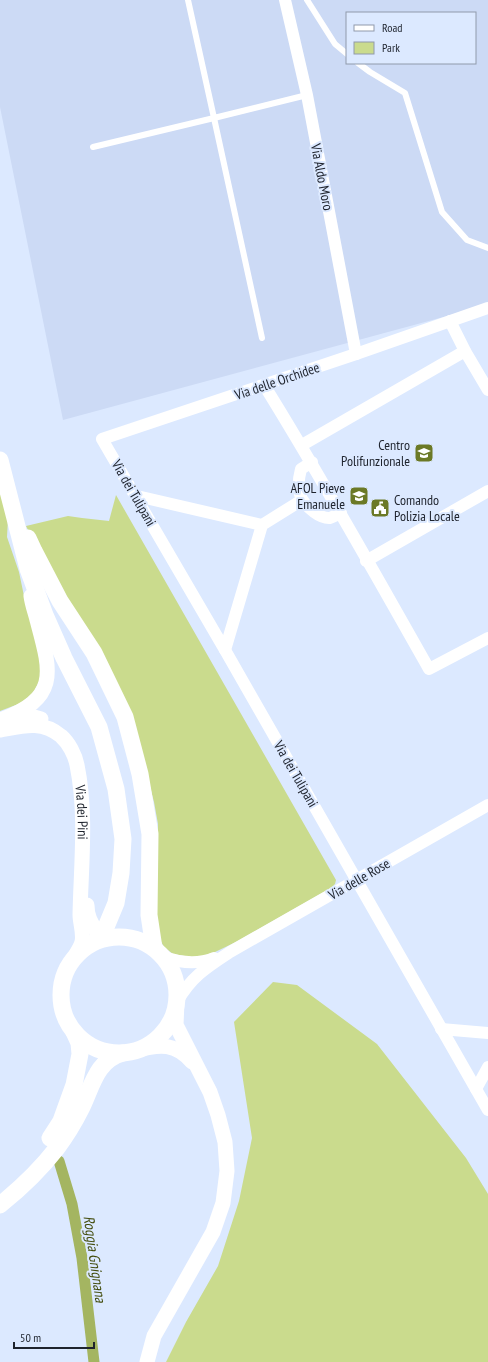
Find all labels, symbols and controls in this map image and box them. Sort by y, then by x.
legend [346,12,476,64]
text: Road [382,20,402,35]
text: Park [382,40,400,55]
street label: Via Aldo Moro [307,141,337,212]
street label: Via delle Orchidee [231,358,322,404]
place label: Centro Polifunzionale [341,436,410,470]
school or university icon: Centro Polifunzionale [413,442,435,464]
street label: Via dei Tulipani [107,456,160,530]
place label: AFOL Pieve Emanuele [291,479,345,513]
school or university icon: AFOL Pieve Emanuele [348,485,370,507]
place label: Comando Polizia Locale [394,491,460,525]
public building icon: Comando Polizia Locale [369,497,391,519]
street label: Via dei Tulipani [269,737,322,811]
street label: Via dei Pini [71,783,92,840]
street label: Via delle Rose [324,854,393,904]
water label: Roggia Gnignana [80,1214,111,1305]
scale bar [14,1324,94,1350]
text: 50 m [20,1330,41,1345]

